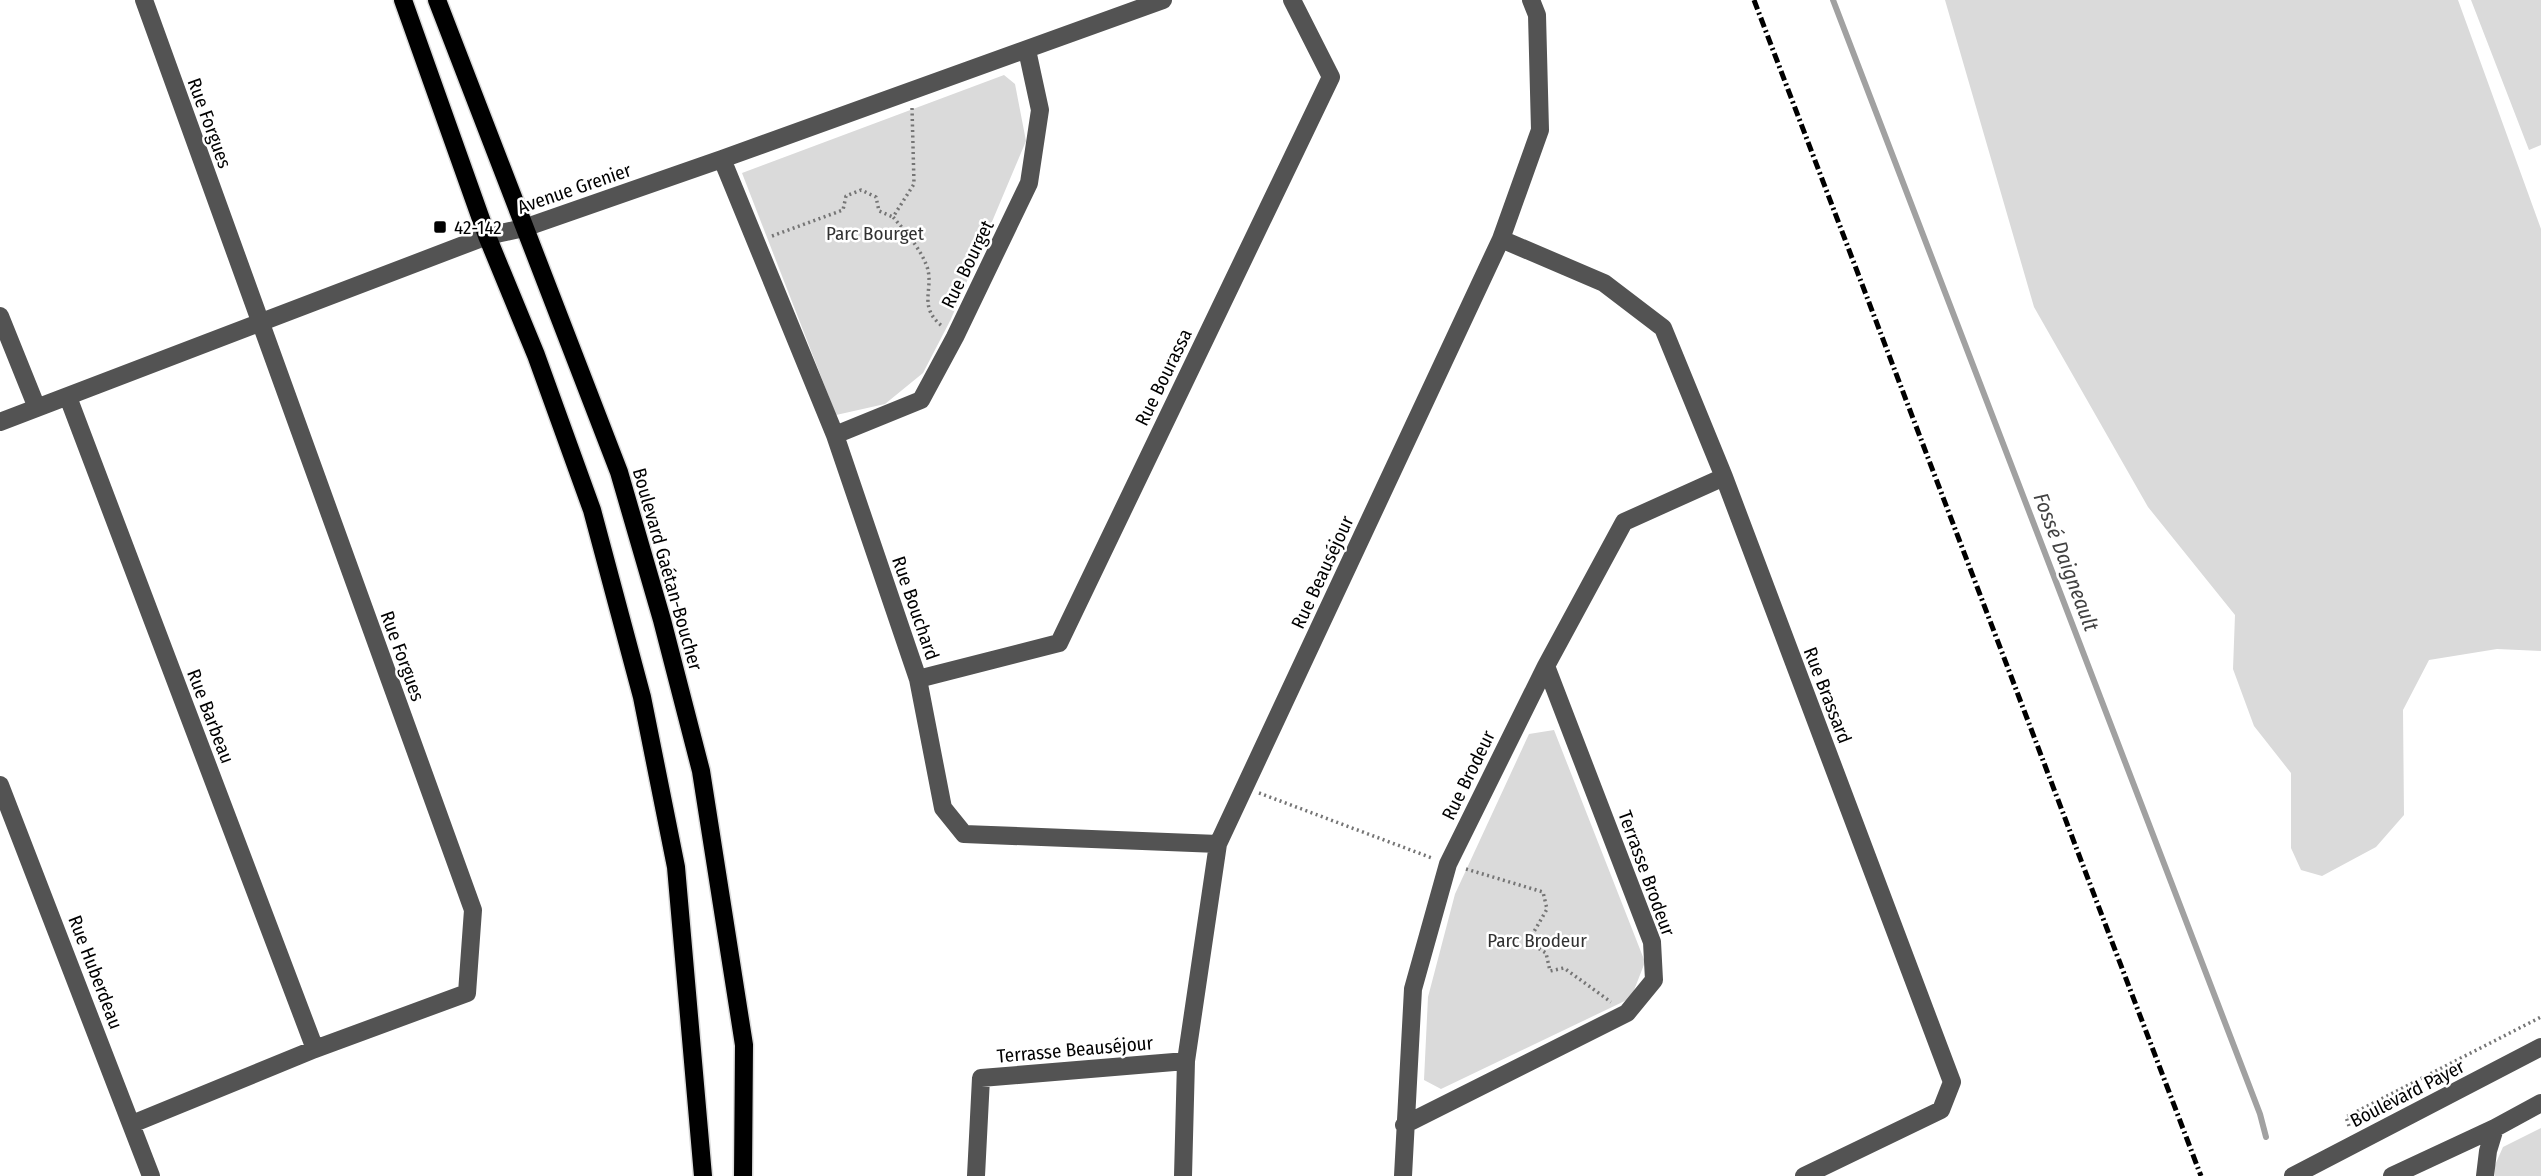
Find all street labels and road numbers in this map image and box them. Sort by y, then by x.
street label: Rue Forgues [183,75,236,171]
street label: Avenue Grenier [514,158,634,219]
street label: Rue Bourget [936,216,999,312]
street label: Rue Bourassa [1130,325,1197,429]
street label: Boulevard Gaétan-Boucher [628,465,708,673]
street label: Rue Beauséjour [1286,512,1359,632]
street label: Rue Bouchard [887,553,944,663]
street label: Rue Forgues [376,608,429,704]
street label: Rue Brassard [1799,644,1856,747]
street label: Rue Barbeau [182,666,239,767]
street label: Rue Brodeur [1437,726,1500,824]
street label: Terrasse Brodeur [1613,807,1680,939]
street label: Rue Huberdeau [63,912,128,1032]
street label: Terrasse Beauséjour [996,1031,1154,1068]
street label: Boulevard Payer [2346,1055,2469,1132]

